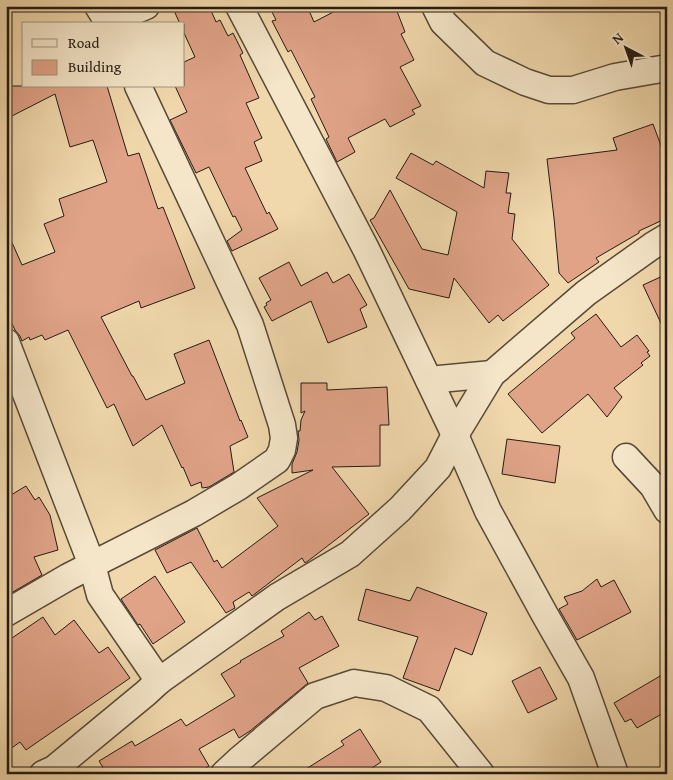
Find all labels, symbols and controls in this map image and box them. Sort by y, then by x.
legend [22,22,185,88]
north arrow [600,22,650,72]
text: N [607,27,628,49]
text: Road [68,32,99,53]
text: Building [68,56,122,77]

